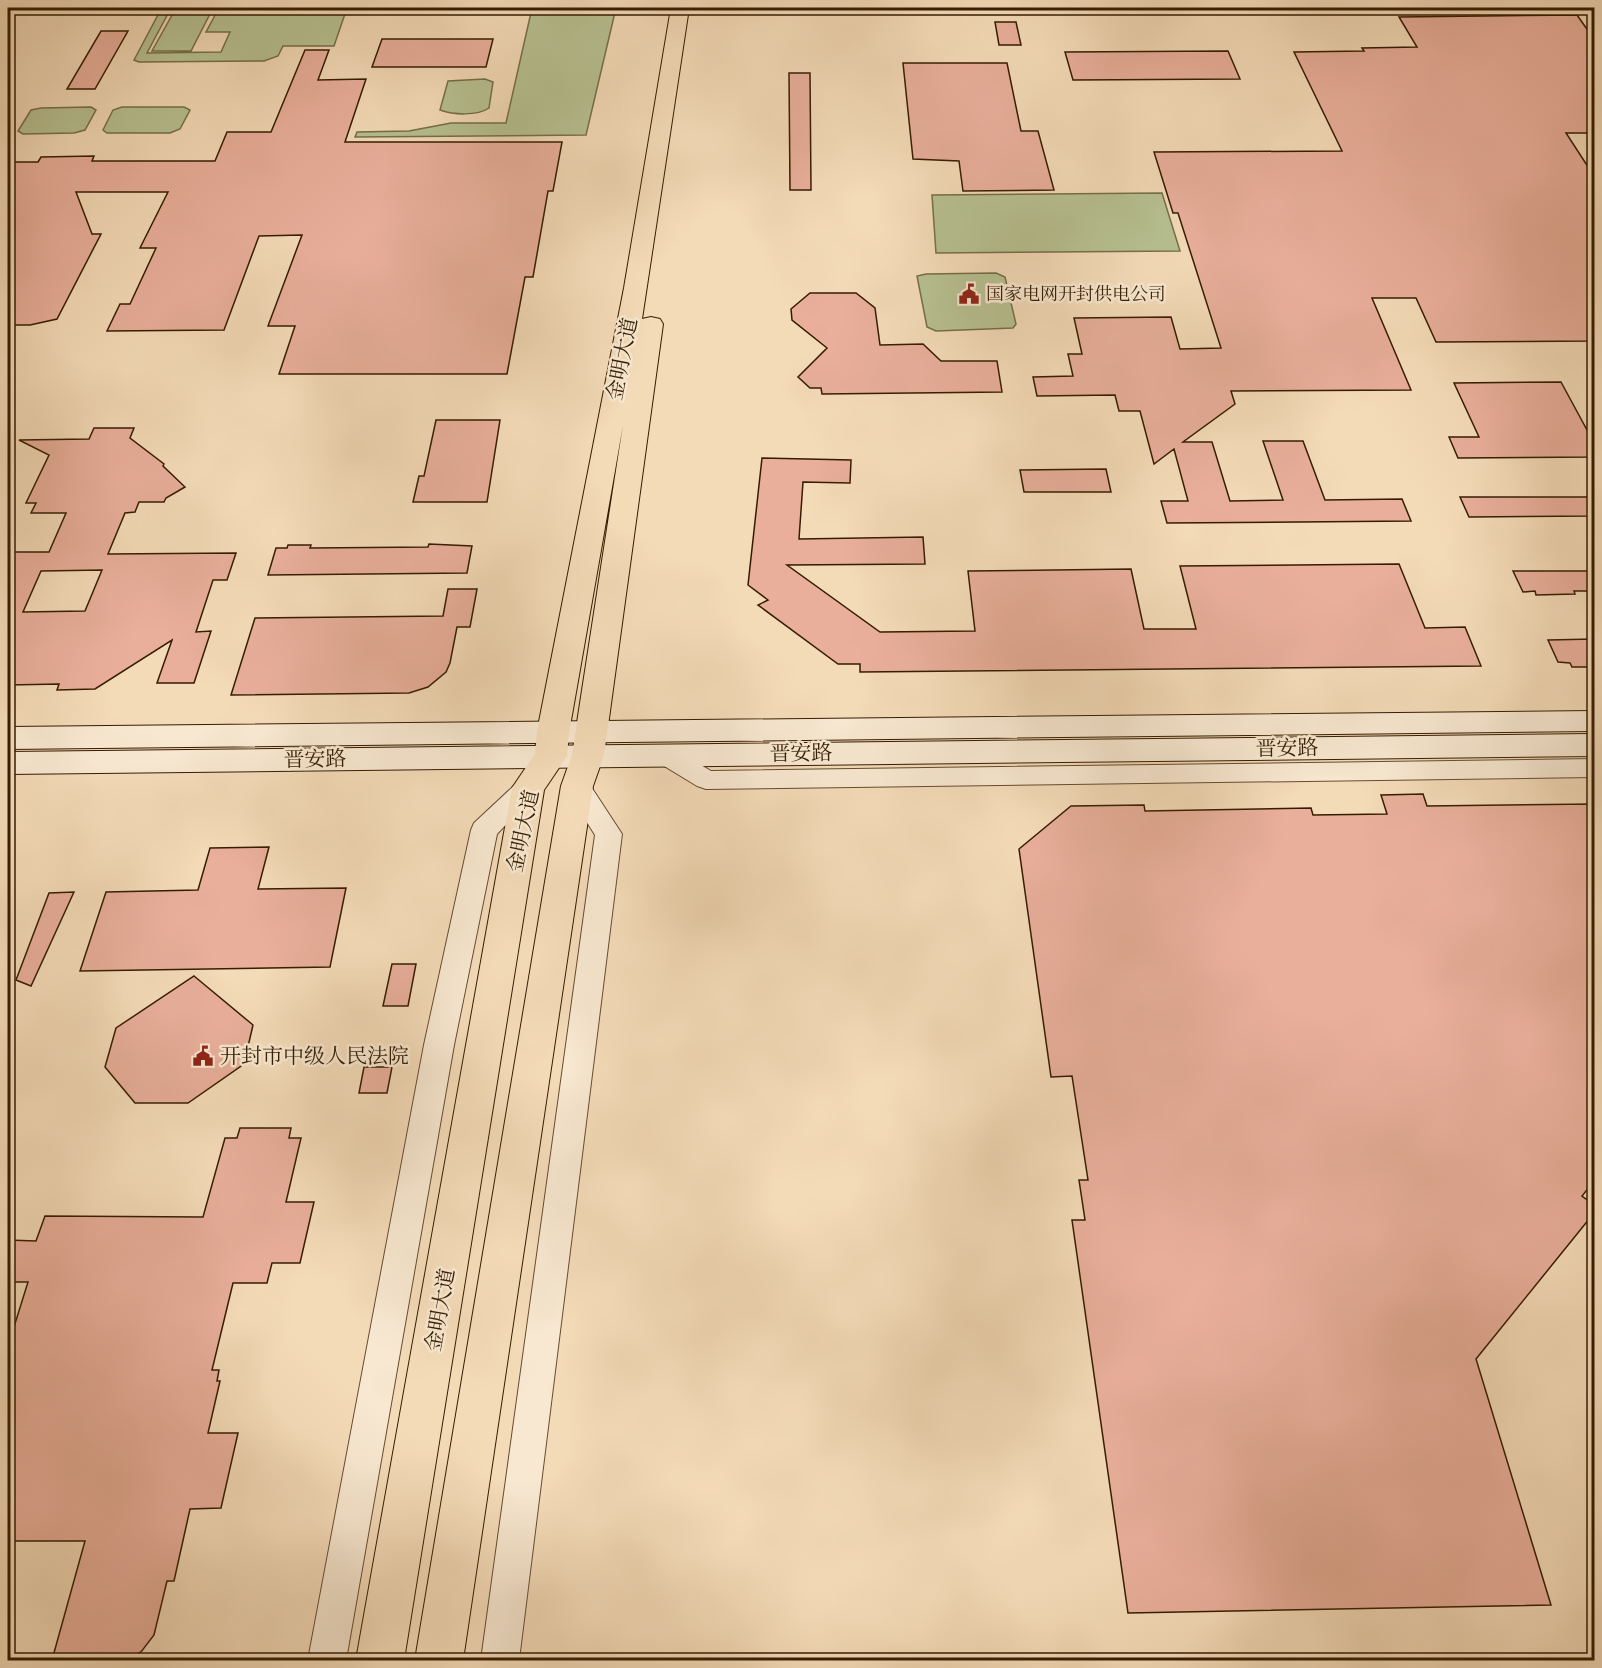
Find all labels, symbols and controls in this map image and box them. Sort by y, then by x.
public building icon: 国家电网开封供电公司 [957,282,981,306]
place label: 国家电网开封供电公司 [986,283,1166,306]
street label: 金明大道 [602,315,644,403]
street label: 晋安路 [1255,735,1319,763]
street label: 晋安路 [769,740,833,768]
street label: 晋安路 [283,746,347,774]
street label: 金明大道 [503,787,545,875]
public building icon: 开封市中级人民法院 [191,1044,215,1068]
place label: 开封市中级人民法院 [220,1044,409,1070]
street label: 金明大道 [421,1267,461,1354]

